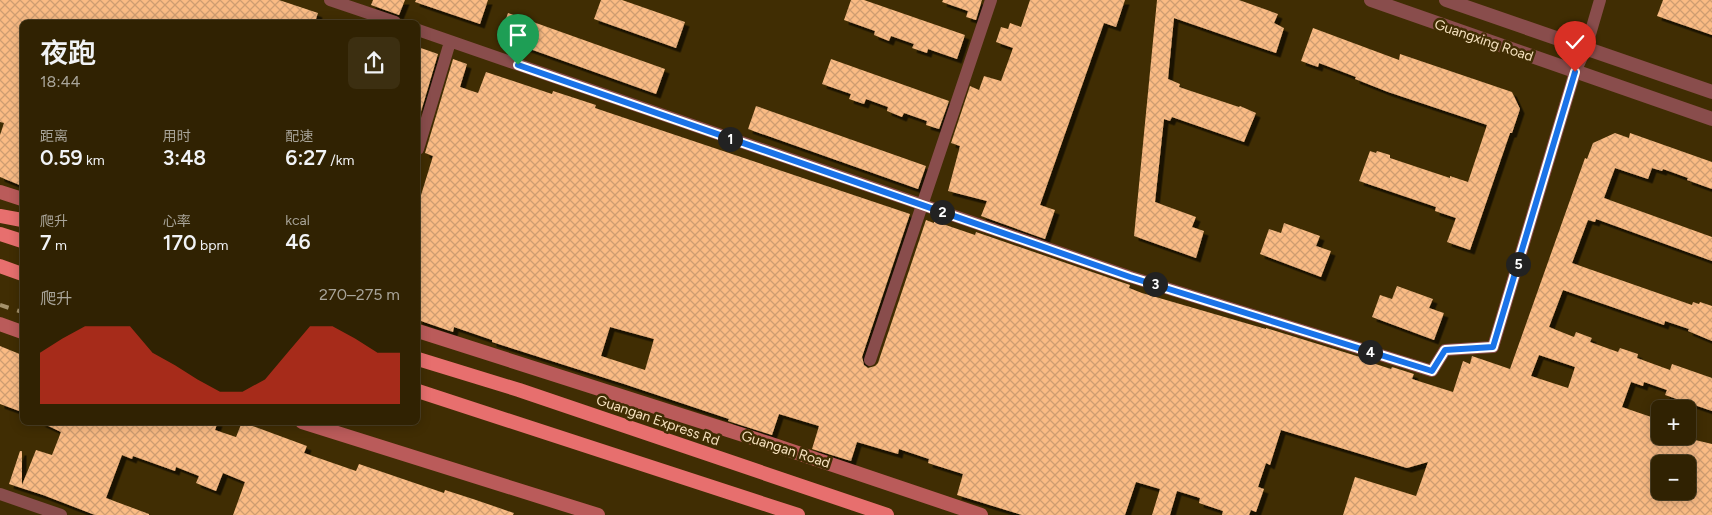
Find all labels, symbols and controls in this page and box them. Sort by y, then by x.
pin [497,14,539,65]
street label: Guangxing Road [1432,16,1535,65]
icon: arrive [504,21,532,49]
pin [1554,21,1596,72]
icon: check [1561,28,1589,56]
text: 夜跑 [40,36,96,70]
button: share [348,37,400,89]
text: 18:44 [40,72,80,91]
pin: 1 [718,126,742,152]
text: 距离 [40,128,68,145]
text: 用时 [163,128,191,145]
text: 配速 [285,128,313,145]
text: 1 [728,131,733,148]
text: 0.59 [40,145,83,170]
text: 3:48 [163,145,206,170]
text: 6:27 [285,145,327,170]
text: km [83,152,105,169]
text: /km [327,152,354,169]
pin: 2 [930,200,954,224]
text: 2 [938,204,947,221]
text: kcal [285,212,310,229]
text: 爬升 [40,213,68,230]
text: 心率 [163,213,191,230]
text: 46 [285,229,311,254]
text: 7 [40,230,52,255]
text: 170 [163,230,197,255]
text: m [52,237,67,254]
text: bpm [197,237,228,254]
pin: 5 [1506,252,1530,276]
text: 5 [1514,256,1523,273]
pin: 3 [1142,272,1168,296]
text: 3 [1152,276,1159,293]
text: 270–275 m [319,285,400,304]
text: 爬升 [40,289,72,308]
pin: 4 [1358,340,1382,364]
text: 4 [1366,344,1375,361]
street label: Guangan Express Rd [594,391,722,450]
map controls [1651,400,1696,500]
button: + [1651,400,1696,445]
street label: Guangan Road [739,427,832,472]
button: − [1651,455,1696,500]

